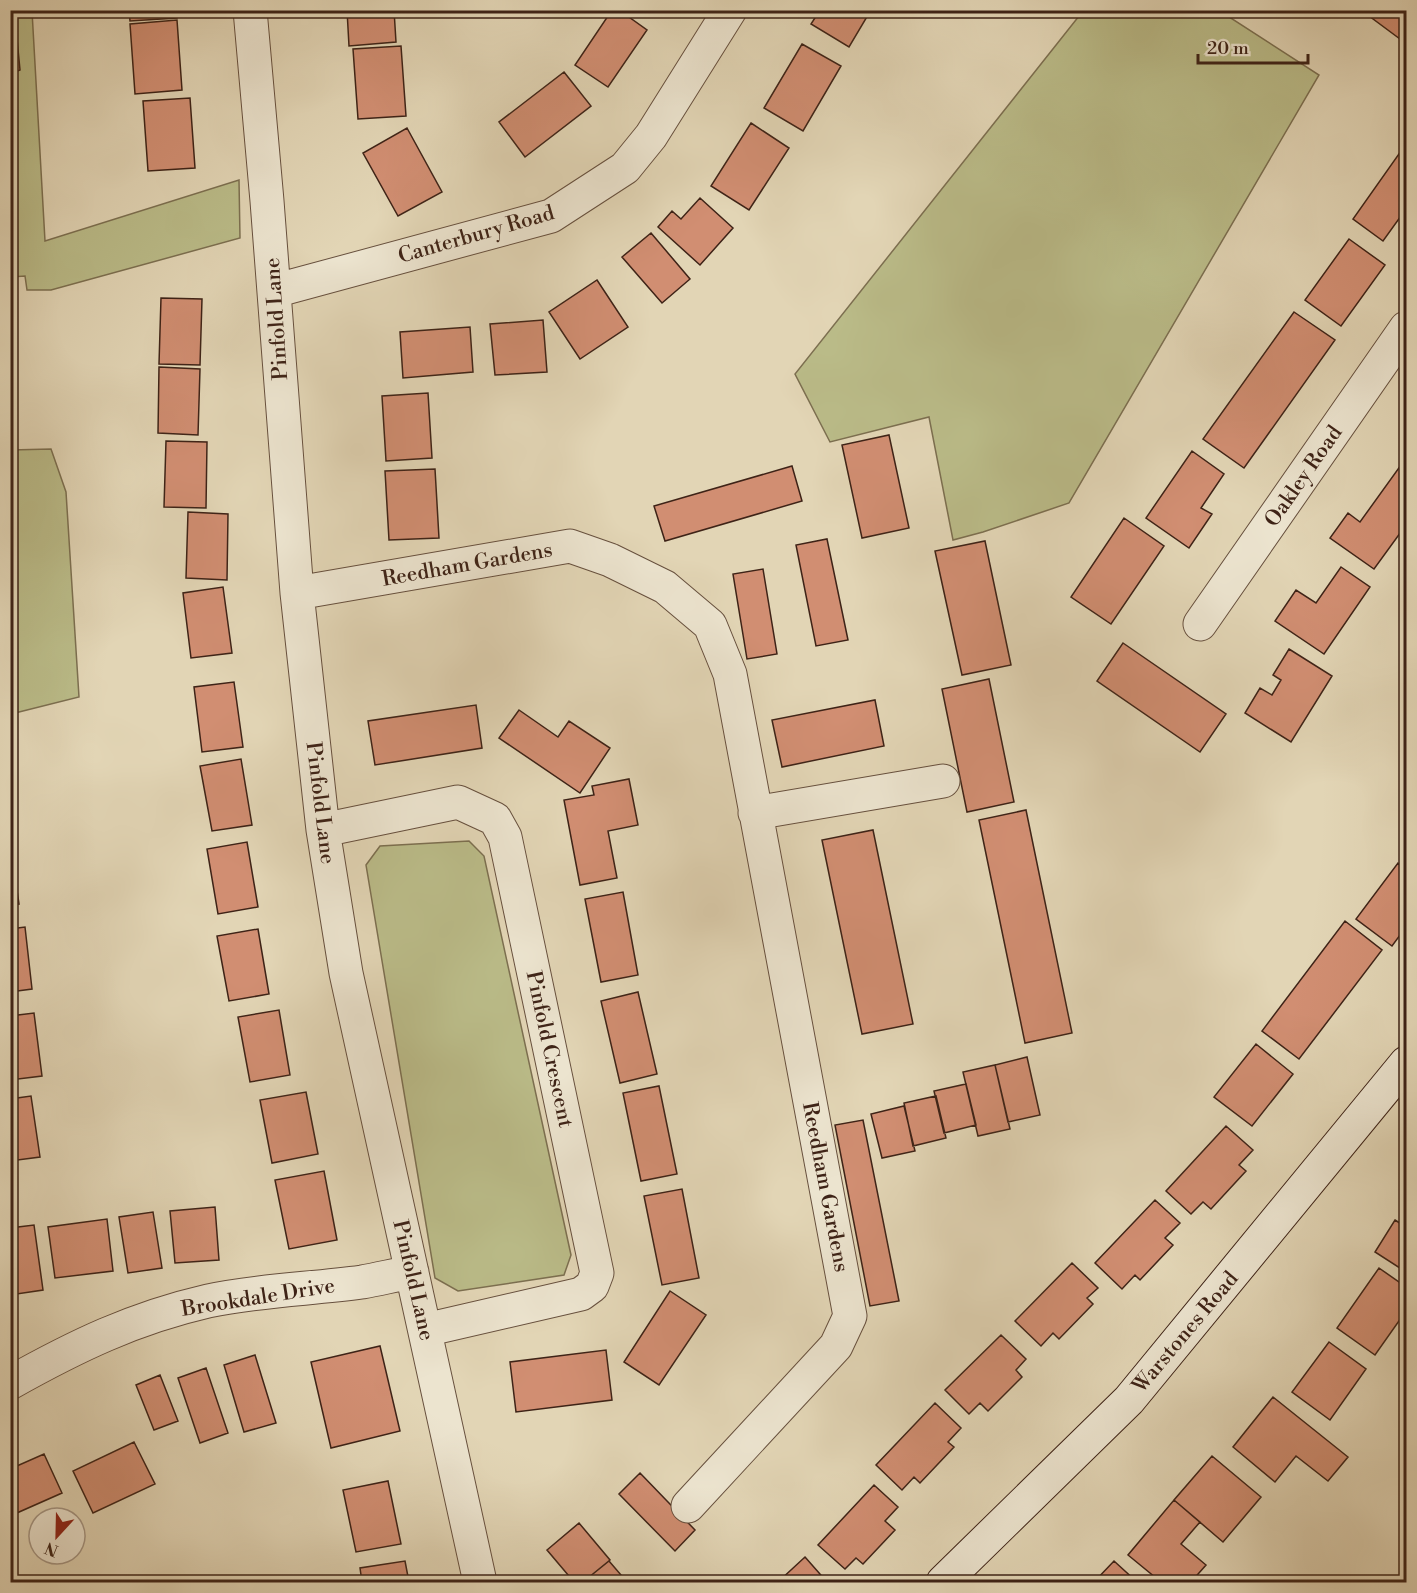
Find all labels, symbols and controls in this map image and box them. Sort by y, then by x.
scale bar [1198,27,1308,65]
text: 20 m [1207,37,1249,60]
street label: Canterbury Road [395,200,557,270]
street label: Pinfold Lane [260,257,294,381]
street label: Oakley Road [1259,421,1348,532]
street label: Reedham Gardens [380,537,554,593]
street label: Pinfold Lane [300,741,340,866]
street label: Pinfold Crescent [520,968,578,1130]
street label: Reedham Gardens [796,1100,854,1274]
street label: Pinfold Lane [387,1217,440,1343]
street label: Warstones Road [1127,1266,1244,1400]
street label: Brookdale Drive [178,1273,337,1323]
north arrow [27,1506,87,1566]
text: N [42,1537,61,1561]

